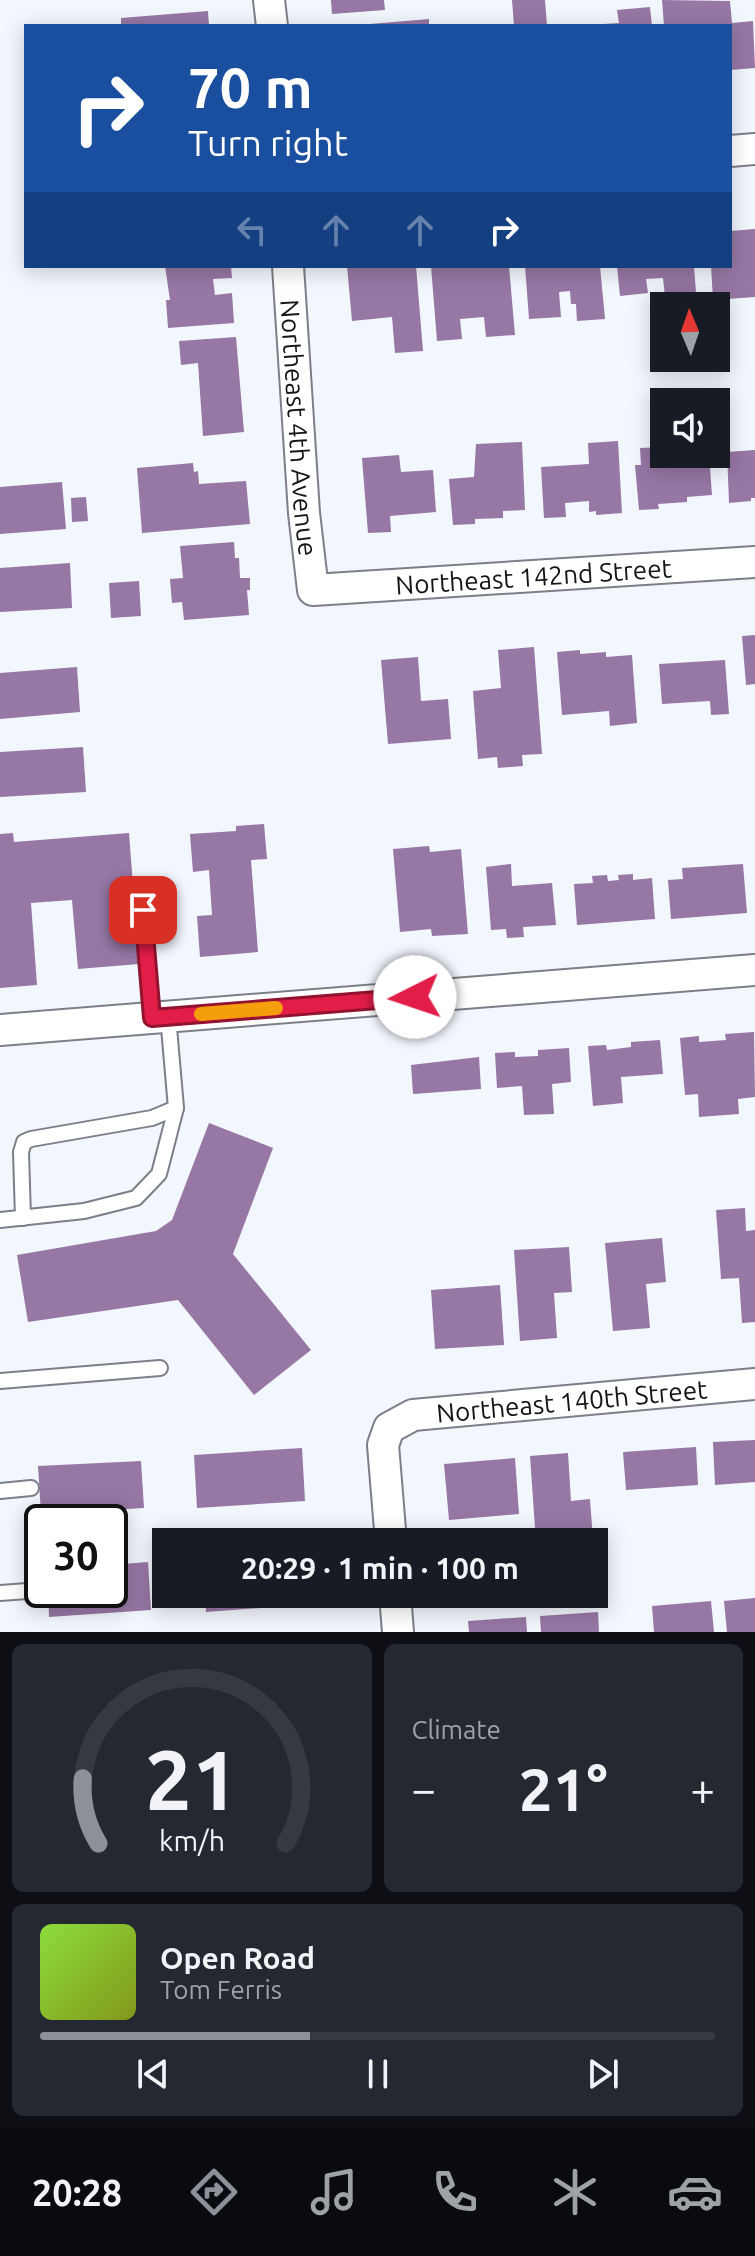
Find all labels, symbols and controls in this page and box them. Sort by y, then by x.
icon: right [56,56,160,160]
text: 70 m [188,56,313,119]
text: Turn right [188,122,348,163]
icon: left [230,208,274,252]
icon: ahead [314,208,358,252]
icon: ahead [398,208,442,252]
icon: right [482,208,526,252]
north arrow [650,292,730,372]
map controls [650,292,730,468]
street label: Northeast 4th Avenue [276,298,323,558]
button: sound [650,388,730,468]
street label: Northeast 142nd Street [395,553,672,599]
pin [109,876,177,944]
icon: arrive [121,888,165,932]
position arrow [373,955,457,1039]
street label: Northeast 140th Street [435,1374,708,1427]
speed limit sign: 30 [24,1504,128,1608]
text: 20:29 · 1 min · 100 m [241,1551,519,1585]
text: Climate [412,1715,501,1744]
text: 21 [145,1732,239,1826]
text: 21° [519,1755,608,1822]
text: − [412,1764,436,1813]
text: + [690,1764,715,1813]
text: km/h [159,1824,225,1856]
text: Open Road [160,1941,315,1975]
text: Tom Ferris [160,1975,282,2004]
icon: previous [131,2052,175,2096]
icon: pause [356,2052,400,2096]
icon: next [581,2052,625,2096]
icon: directions [186,2164,242,2220]
icon: music [306,2164,362,2220]
icon: phone [427,2164,483,2220]
icon: climate [547,2164,603,2220]
icon: car [667,2164,723,2220]
text: 20:28 [32,2172,122,2213]

